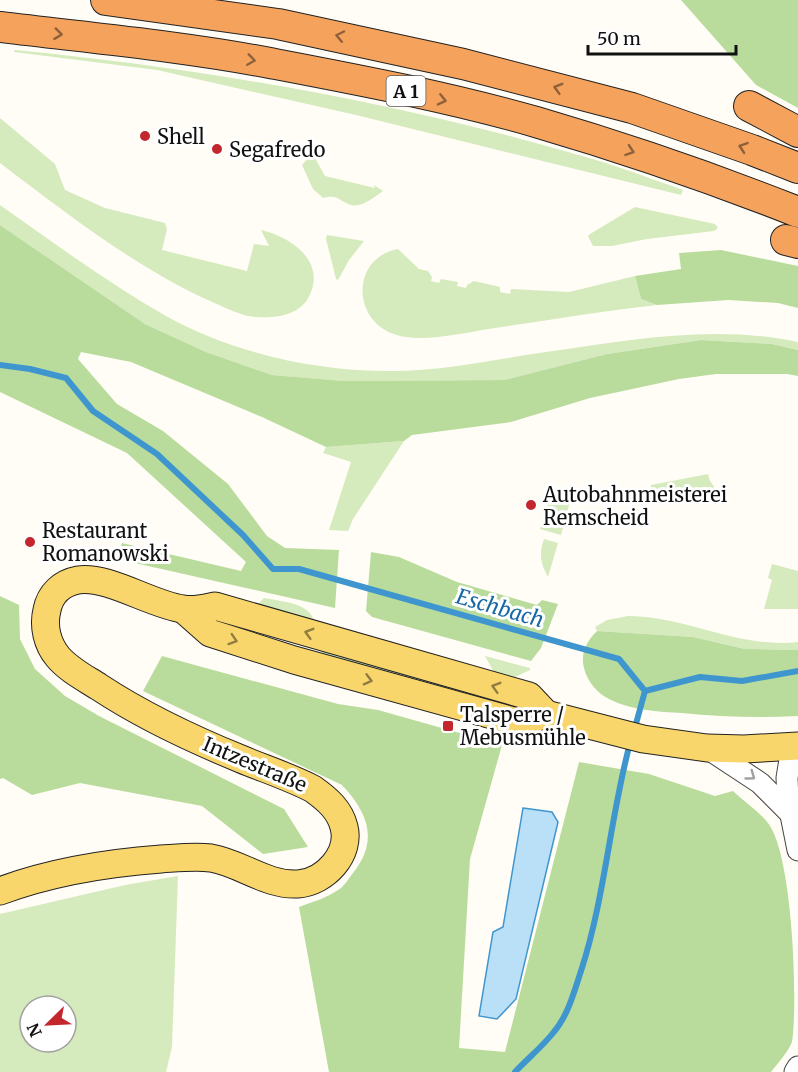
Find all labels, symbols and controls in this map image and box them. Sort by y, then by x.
scale bar [588,18,736,56]
one-way arrow [53,27,63,39]
text: 50 m [597,27,641,50]
one-way arrow [335,31,345,44]
one-way arrow [247,54,256,66]
road number: A 1 [386,76,426,106]
one-way arrow [553,82,563,95]
one-way arrow [437,92,447,105]
place label: Shell [157,124,205,149]
marker: Shell [138,129,152,143]
place label: Segafredo [229,137,326,162]
one-way arrow [738,141,749,154]
marker: Segafredo [210,142,224,156]
one-way arrow [624,143,635,156]
place label: Autobahnmeisterei Remscheid [542,482,727,530]
marker: Autobahnmeisterei Remscheid [524,498,538,512]
place label: Restaurant Romanowski [42,518,169,566]
marker: Restaurant Romanowski [23,535,37,549]
water label: Eschbach [453,583,547,633]
one-way arrow [304,628,315,640]
one-way arrow [227,633,238,646]
one-way arrow [362,673,372,686]
one-way arrow [491,682,502,694]
place label: Talsperre / Mebusmühle [460,702,586,750]
marker: Talsperre / Mebusmühle [441,719,455,733]
street label: Intzestraße [199,731,311,797]
one-way arrow [744,769,755,780]
north arrow [18,994,78,1054]
text: N [22,1020,46,1040]

